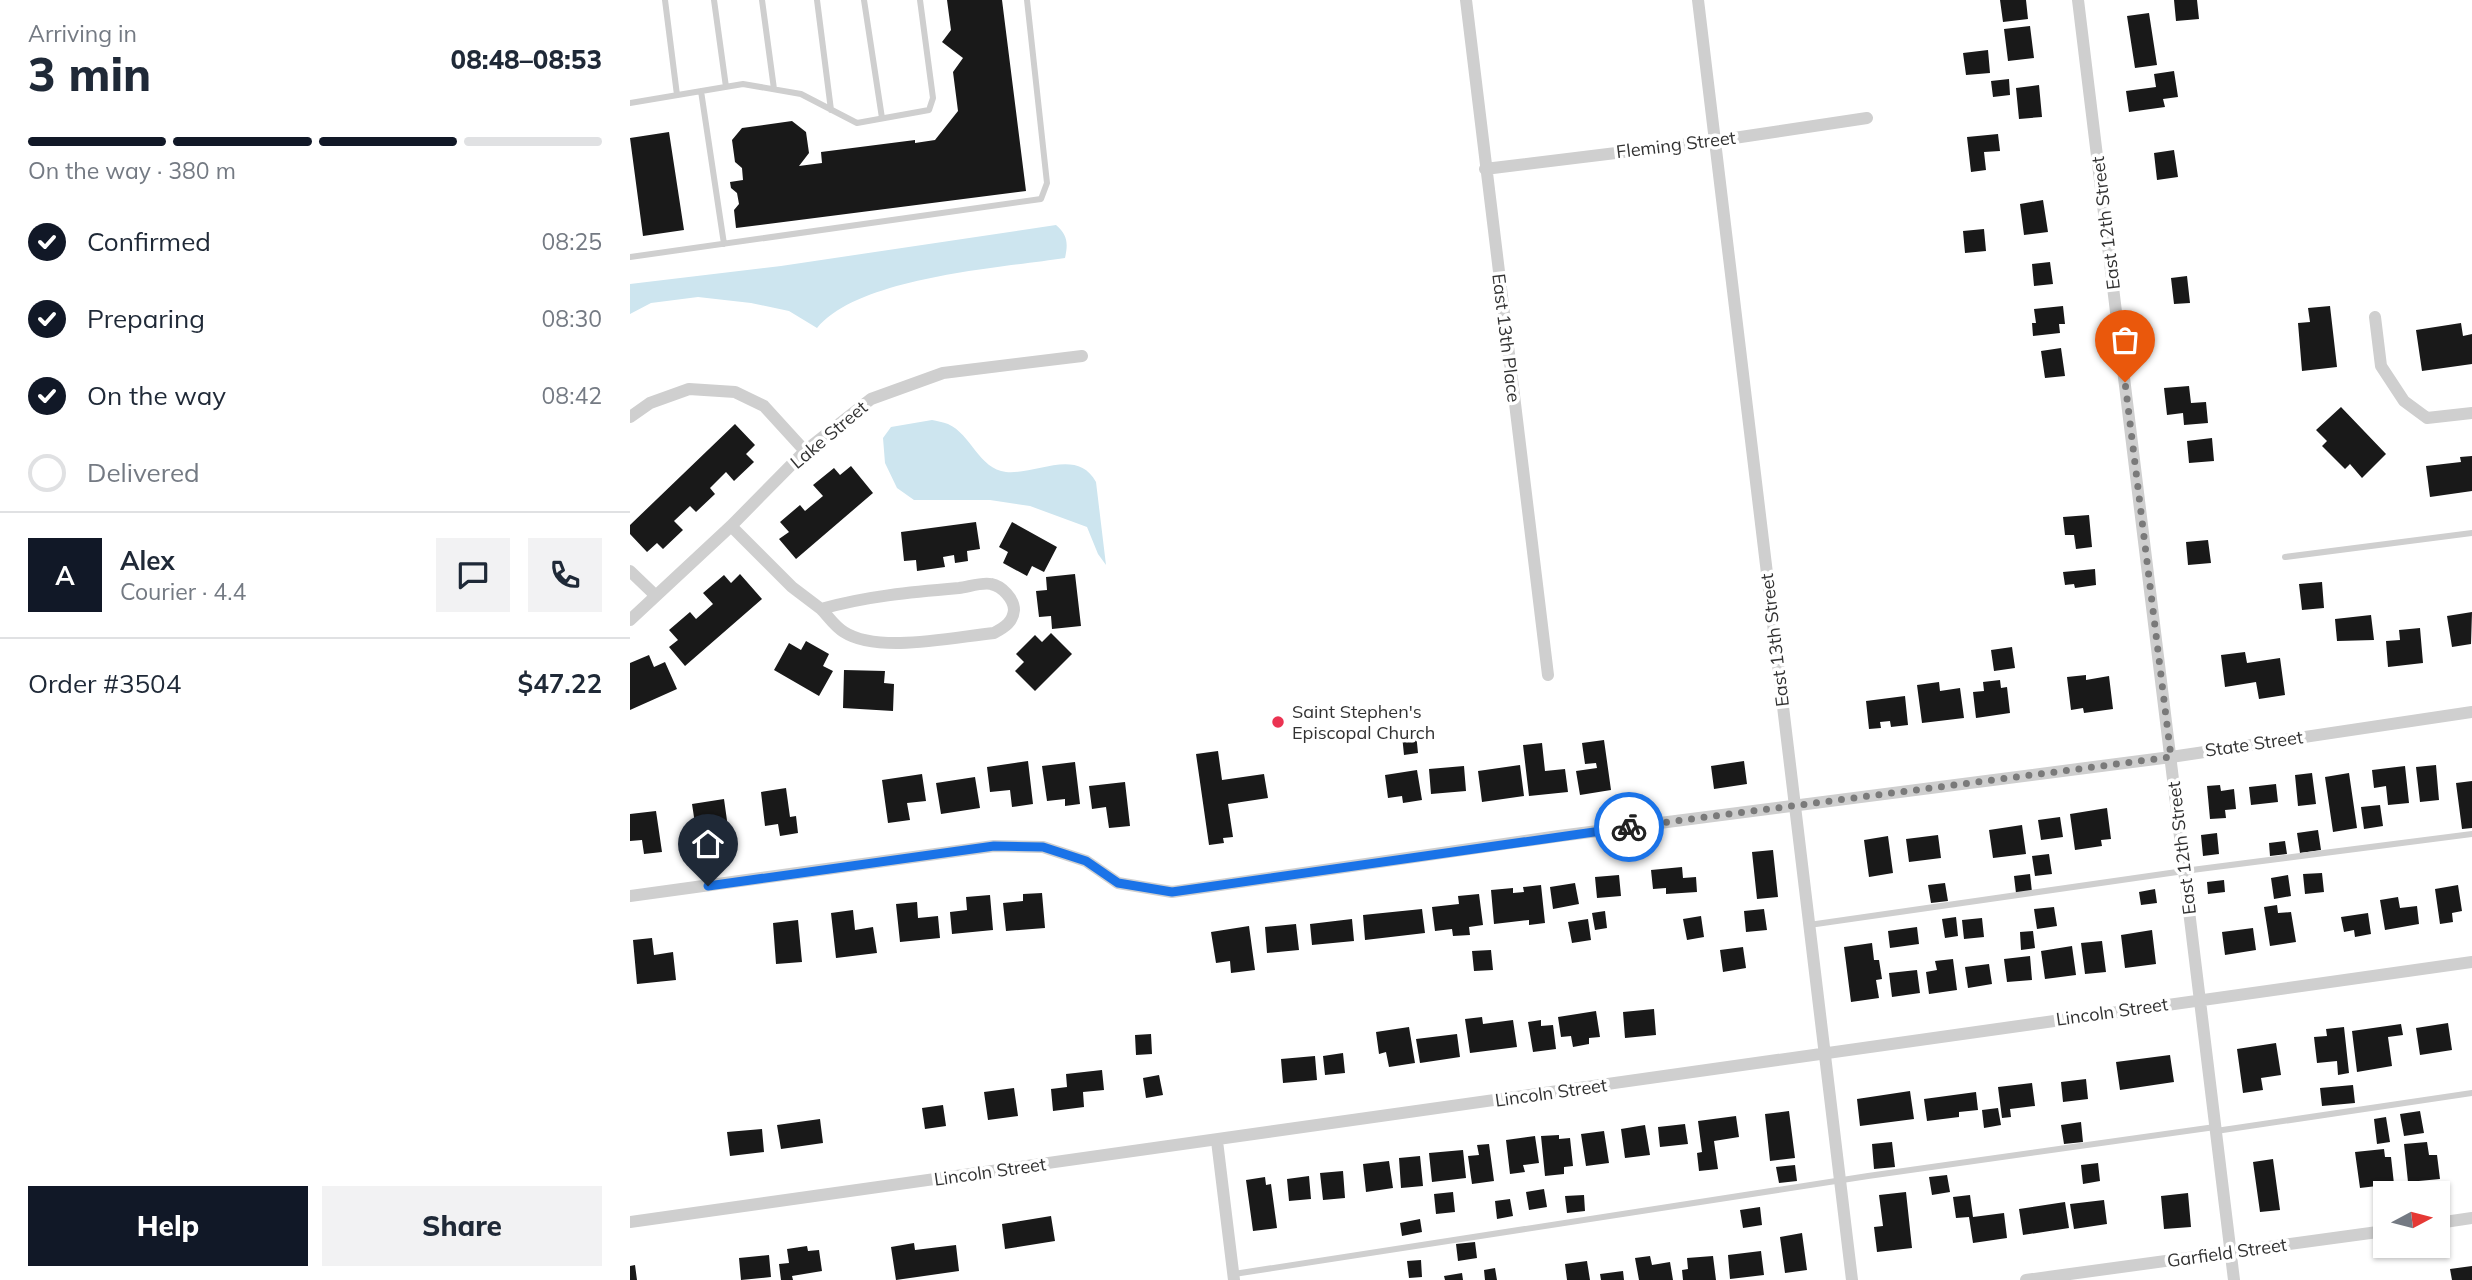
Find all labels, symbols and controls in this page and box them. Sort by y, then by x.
text: Arriving in [28,19,137,48]
text: 08:48–08:53 [451,43,602,76]
text: 3 min [28,45,151,103]
street label: Fleming Street [1615,126,1737,163]
street label: East 12th Street [2086,155,2125,291]
text: On the way · 380 m [28,156,236,185]
icon: check [28,223,66,261]
text: Confirmed [87,225,211,258]
text: 08:25 [542,227,602,256]
street label: East 13th Place [1487,272,1526,404]
icon: check [28,300,66,338]
text: Preparing [87,302,205,335]
text: 08:30 [542,304,602,333]
pin [2095,310,2155,382]
icon: bag [2106,321,2144,359]
icon: check [28,377,66,415]
text: On the way [87,379,226,412]
text: 08:42 [542,381,602,410]
street label: Lake Street [785,396,872,474]
text: Delivered [87,456,200,489]
button: chat [436,538,510,612]
button: phone [528,538,602,612]
text: Alex [120,544,175,577]
text: A [55,559,75,592]
street label: East 13th Street [1755,572,1794,708]
text: Courier · 4.4 [120,577,246,606]
text: Order #3504 [28,667,181,700]
text: $47.22 [518,667,602,700]
place label: Saint Stephen's Episcopal Church [1292,700,1435,744]
marker: Saint Stephen's Episcopal Church [1270,714,1286,730]
street label: State Street [2203,725,2304,762]
street label: East 12th Street [2162,780,2201,916]
courier [1594,792,1664,862]
icon: bike [1610,808,1648,846]
pin [678,814,738,886]
icon: home [689,825,727,863]
street label: Lincoln Street [2054,992,2169,1031]
street label: Lincoln Street [1493,1073,1608,1112]
street label: Lincoln Street [932,1152,1047,1191]
north arrow [2373,1181,2450,1258]
map controls [2373,1181,2450,1258]
button: Help [28,1186,308,1266]
button: Share [322,1186,602,1266]
street label: Garfield Street [2166,1233,2288,1272]

